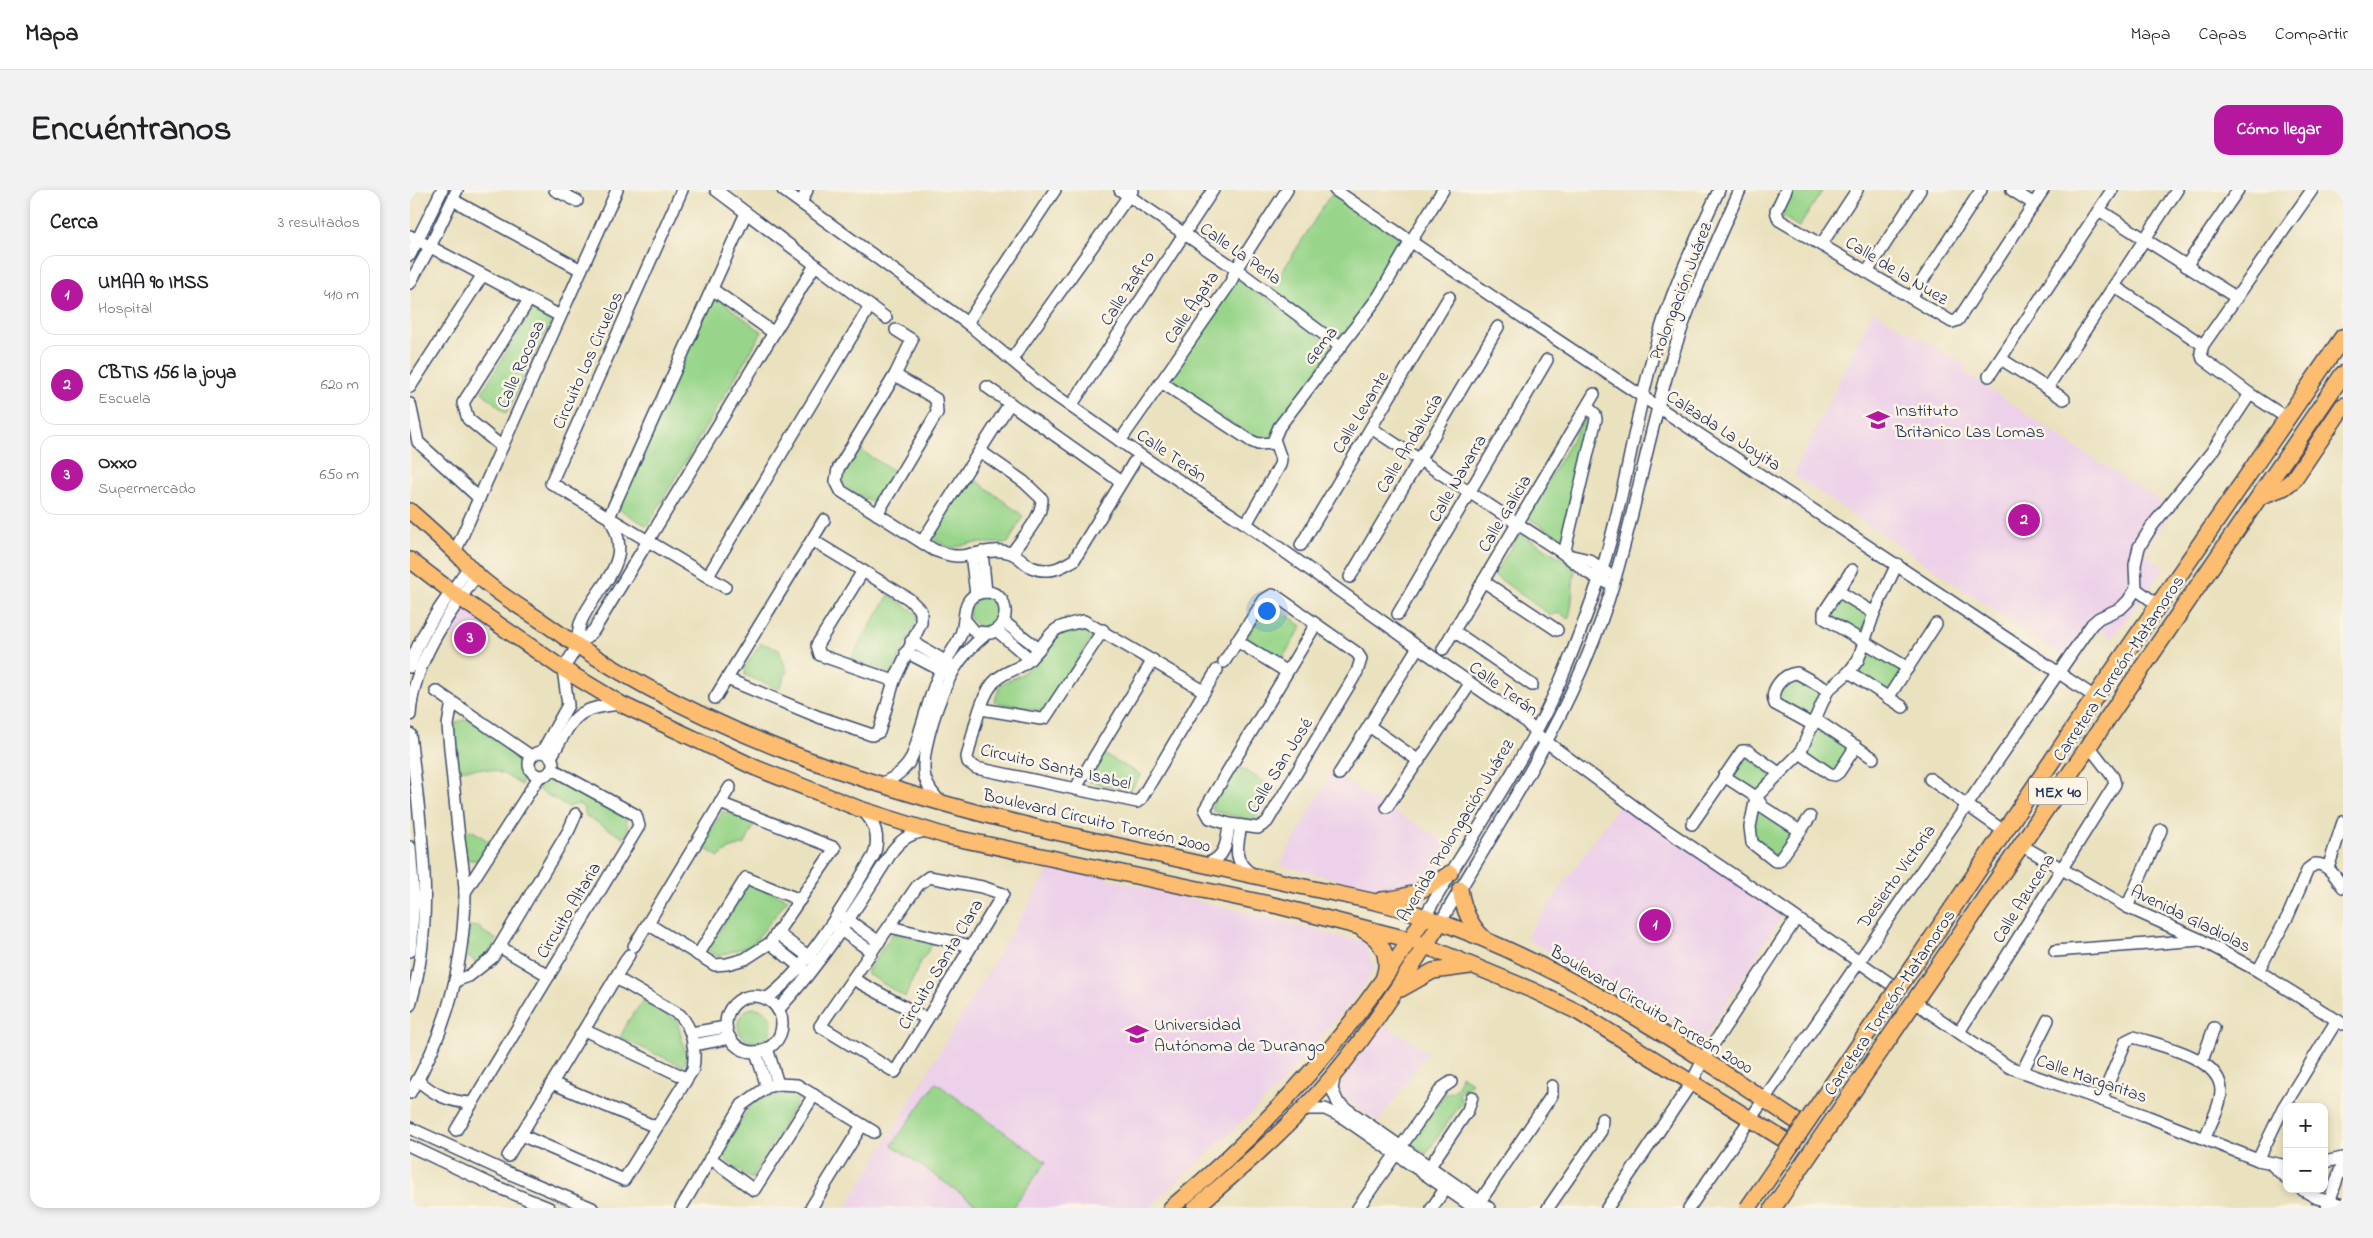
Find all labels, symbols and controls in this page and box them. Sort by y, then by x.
text: Mapa [25,17,79,52]
text: Mapa [2130,22,2171,48]
text: Capas [2199,22,2247,48]
text: Compartir [2275,22,2348,48]
text: Encuéntranos [30,105,232,156]
button: Cómo llegar [2214,105,2343,155]
text: Cerca [50,208,98,238]
text: 3 resultados [278,211,360,235]
street label: Calle La Perla [1194,217,1286,292]
street label: Prolongación Juárez [1644,218,1721,365]
street label: Calle de la Nuez [1839,231,1953,313]
street label: Calle Zafiro [1095,246,1163,332]
street label: Calle Ágata [1159,266,1227,350]
text: UMAA 90 IMSS [98,270,209,297]
text: 1 [64,283,70,307]
text: 410 m [324,283,359,307]
street label: Circuito Los Ciruelos [547,288,631,434]
text: Hospital [98,297,152,321]
street label: Calle Rocosa [491,317,553,413]
street label: Gema [1298,321,1345,371]
text: CBTIS 156 la joya [98,360,236,387]
street label: Calle Levante [1327,366,1397,459]
text: 2 [63,373,71,397]
text: 620 m [321,373,359,397]
street label: Calzada La Joyita [1660,385,1785,479]
text: Escuela [98,387,151,411]
street label: Calle Andalucía [1371,389,1451,499]
place label: Instituto Britanico Las Lomas [1894,399,2045,446]
school or university icon: Instituto Britanico Las Lomas [1865,407,1891,433]
street label: Calle Terán [1130,423,1211,490]
street label: Calle Navarra [1423,430,1494,528]
text: Oxxo [98,450,137,477]
text: 3 [64,463,70,487]
text: 650 m [319,463,359,487]
street label: Calle Galicia [1472,470,1539,558]
text: Supermercado [98,477,196,501]
pin: 2 [2008,501,2040,539]
street label: Carretera Torreón-Matamoros [2047,571,2192,767]
your location [1254,598,1280,624]
pin: 3 [454,619,486,657]
street label: Calle Terán [1463,656,1543,724]
street label: Calle San José [1241,712,1321,819]
street label: Avenida Prolongación Juárez [1392,734,1523,928]
street label: Circuito Santa Isabel [977,738,1134,798]
road number: MEX 40 [2029,778,2087,804]
street label: Boulevard Circuito Torreón 2000 [979,783,1213,861]
street label: Desierto Victoria [1851,820,1943,935]
street label: Calle Azucena [1987,849,2063,949]
street label: Circuito Altaria [531,858,609,964]
street label: Avenida Gladiolas [2125,879,2255,960]
street label: Circuito Santa Clara [892,895,991,1035]
street label: Carretera Torreón-Matamoros [1818,905,1963,1101]
pin: 1 [1639,906,1671,944]
street label: Boulevard Circuito Torreón 2000 [1544,939,1758,1082]
place label: Universidad Autónoma de Durango [1154,1013,1325,1061]
school or university icon: Universidad Autónoma de Durango [1124,1021,1150,1047]
street label: Calle Margaritas [2032,1049,2150,1112]
map controls [2283,1103,2328,1193]
button: + [2283,1103,2328,1148]
button: − [2283,1148,2328,1193]

